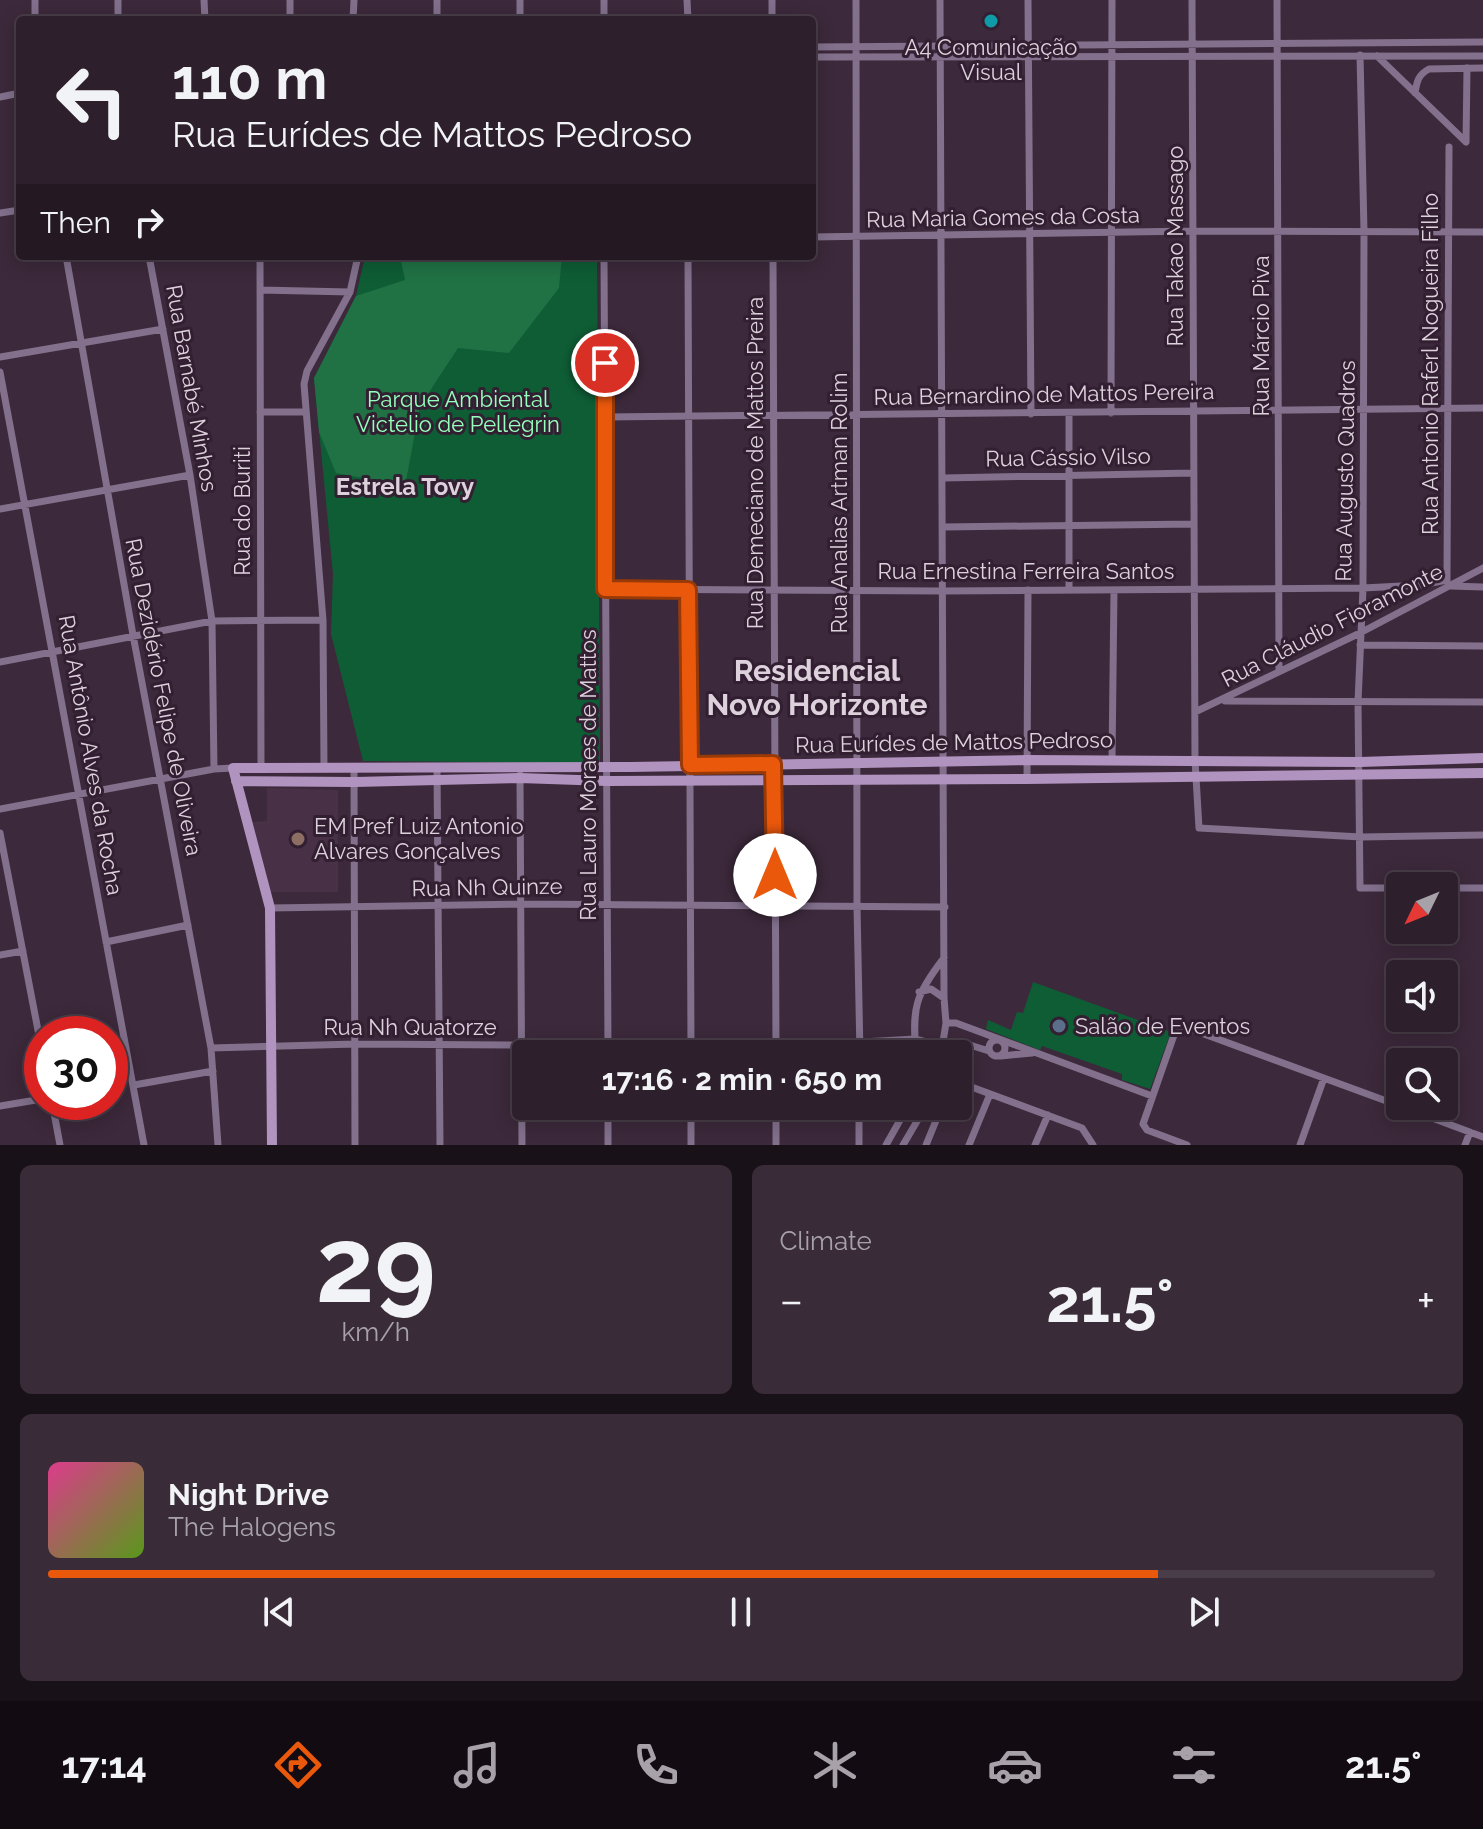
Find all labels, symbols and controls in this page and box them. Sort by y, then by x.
marker: A4 Comunicação Visual [982,12,1000,30]
place label: A4 Comunicação Visual [905,34,1077,85]
text: 110 m [172,46,327,112]
icon: left [40,48,144,152]
text: Rua Eurídes de Mattos Pedroso [172,113,692,155]
street label: Rua Takao Massago [1162,146,1188,346]
street label: Rua Antonio Raferl Nogueira Filho [1417,193,1443,535]
icon: right [127,200,171,244]
street label: Rua Maria Gomes da Costa [866,202,1140,232]
text: Then [40,205,111,240]
street label: Rua Márcio Piva [1248,256,1274,416]
street label: Rua Barnabé Minhos [161,283,223,493]
street label: Rua Demeciano de Mattos Preira [742,297,768,629]
pin [571,329,639,397]
icon: arrive [583,341,627,385]
street label: Rua Augusto Quadros [1330,360,1360,582]
street label: Rua Analias Artman Rolim [826,373,852,633]
street label: Rua Bernardino de Mattos Pereira [873,378,1215,410]
park label: Parque Ambiental Victelio de Pellegrin [356,386,560,437]
street label: Rua Cássio Vilso [985,443,1151,471]
street label: Rua do Buriti [229,446,255,576]
district label: Estrela Tovy [336,472,474,501]
street label: Rua Dezidério Felipe de Oliveira [120,536,208,858]
street label: Rua Ernestina Ferreira Santos [877,558,1175,584]
street label: Rua Cláudio Fioramonte [1217,558,1447,692]
street label: Rua Antônio Alves da Rocha [54,613,128,897]
street label: Rua Lauro Moraes de Mattos [575,629,601,921]
district label: Residencial Novo Horizonte [706,653,928,722]
street label: Rua Eurídes de Mattos Pedroso [795,726,1113,758]
place label: EM Pref Luiz Antonio Alvares Gonçalves [314,813,524,864]
marker: EM Pref Luiz Antonio Alvares Gonçalves [289,830,307,848]
position arrow [733,833,817,917]
north arrow [1386,872,1458,944]
map controls [1386,872,1458,1120]
street label: Rua Nh Quinze [411,873,563,901]
button: sound [1386,960,1458,1032]
place label: Salão de Eventos [1075,1013,1250,1039]
street label: Rua Nh Quatorze [323,1014,497,1040]
speed limit sign: 30 [24,1016,128,1120]
marker: Salão de Eventos [1050,1017,1068,1035]
button: search [1386,1048,1458,1120]
text: 17:16 · 2 min · 650 m [602,1062,882,1097]
text: 29 [316,1204,436,1326]
text: Climate [780,1226,872,1256]
text: 21.5° [1046,1266,1174,1336]
text: − [780,1275,803,1326]
text: + [1417,1275,1435,1326]
text: km/h [341,1317,410,1347]
text: Night Drive [168,1477,329,1512]
text: The Halogens [168,1512,336,1542]
icon: previous [257,1590,301,1634]
icon: pause [719,1590,763,1634]
icon: next [1182,1590,1226,1634]
icon: directions [270,1737,326,1793]
icon: music [449,1737,505,1793]
icon: phone [628,1737,684,1793]
icon: climate [807,1737,863,1793]
icon: car [987,1737,1043,1793]
icon: filters [1166,1737,1222,1793]
text: 17:14 [62,1744,147,1786]
text: 21.5° [1345,1744,1421,1786]

